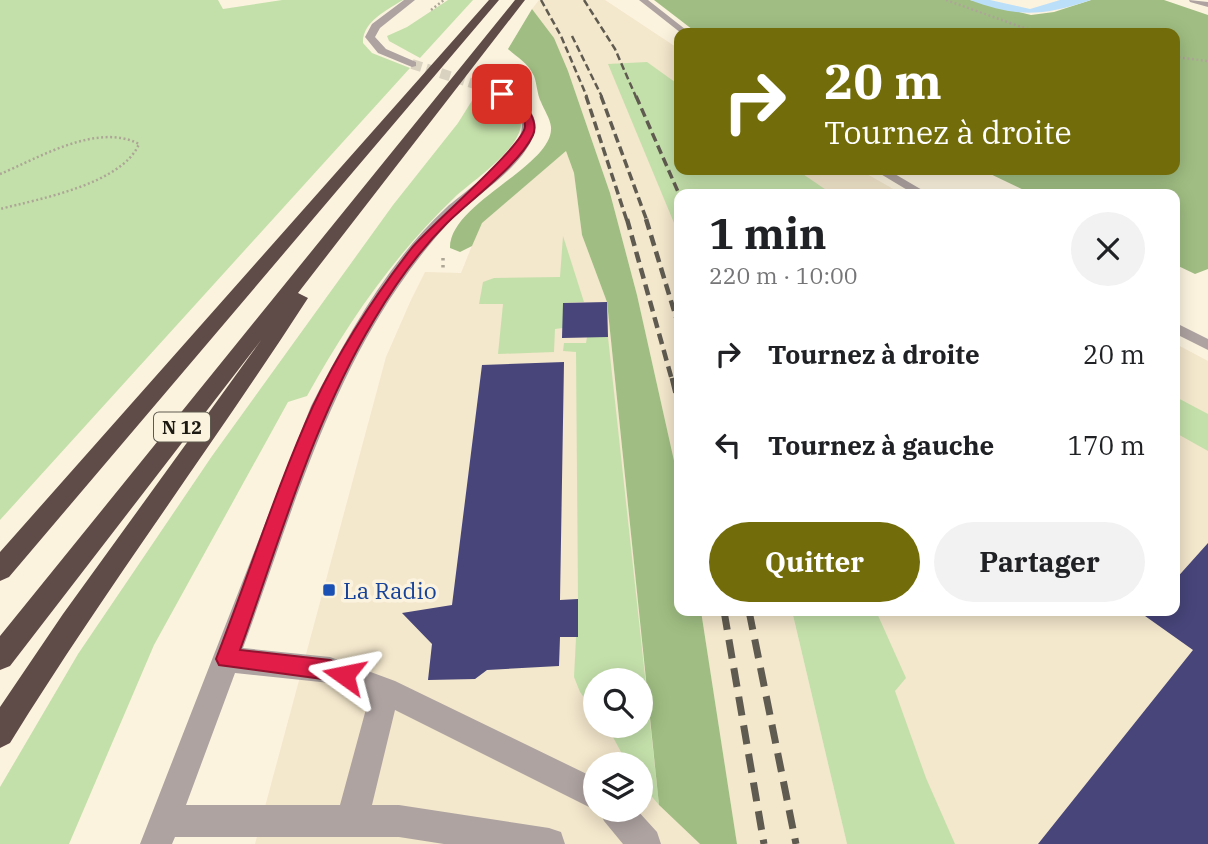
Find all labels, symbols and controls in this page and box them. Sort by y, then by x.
text: 20 m [824,49,942,112]
icon: right [709,56,800,147]
pin [472,64,532,124]
icon: arrive [483,75,521,113]
text: Tournez à droite [824,111,1072,153]
text: 1 min [709,206,827,261]
button: close [1071,212,1145,286]
text: 220 m · 10:00 [709,260,858,290]
icon: right [709,335,747,373]
text: Tournez à droite [768,337,980,371]
text: 20 m [1083,337,1145,371]
road number: N 12 [154,412,210,442]
icon: left [709,426,747,464]
text: Tournez à gauche [768,428,994,462]
text: 170 m [1067,428,1145,462]
button: Quitter [709,522,920,602]
button: Partager [934,522,1145,602]
place label: La Radio [343,575,437,605]
marker: La Radio [321,582,337,598]
position arrow [307,638,381,712]
map controls [583,668,653,822]
button: search [583,668,653,738]
button: layers [583,752,653,822]

